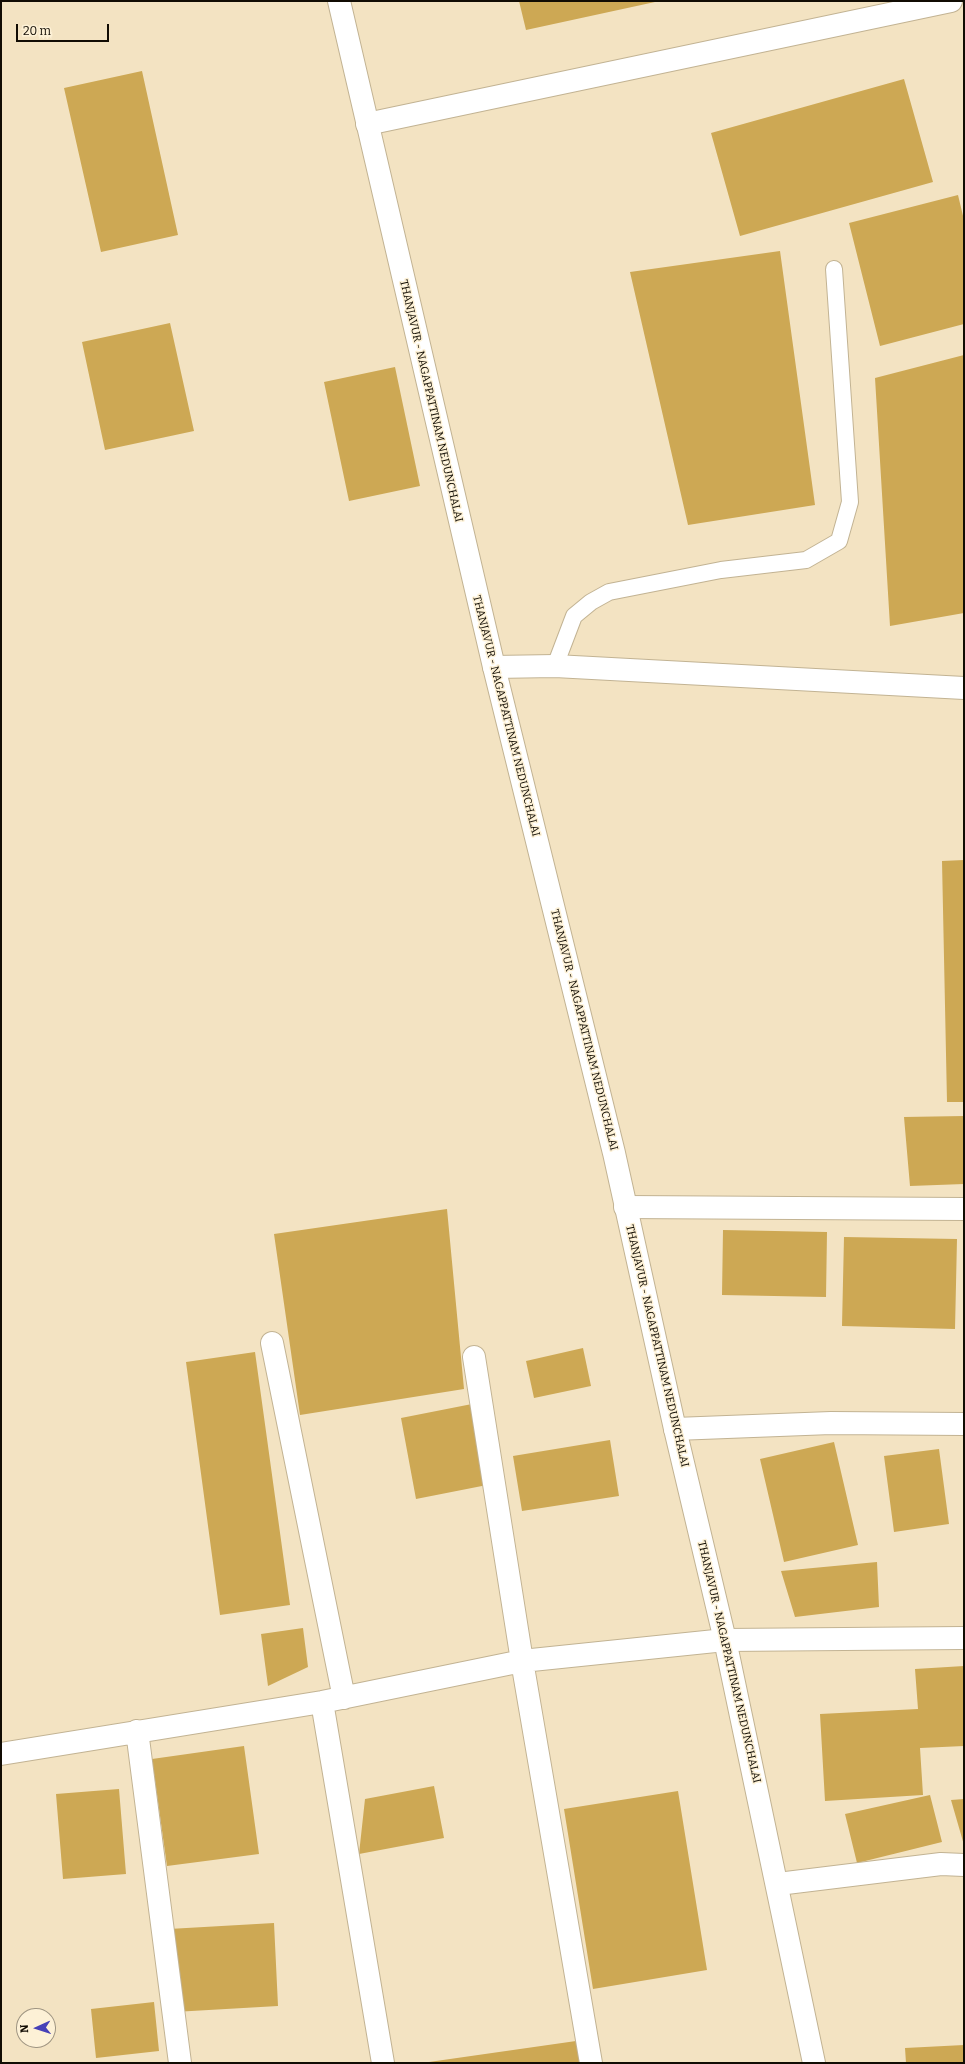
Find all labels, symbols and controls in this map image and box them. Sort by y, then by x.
scale bar [18,16,111,42]
text: 20 m [23,24,51,38]
street label: THANJAVUR - NAGAPPATTINAM NEDUNCHALAI [397,279,465,523]
street label: THANJAVUR - NAGAPPATTINAM NEDUNCHALAI [470,594,542,838]
street label: THANJAVUR - NAGAPPATTINAM NEDUNCHALAI [548,908,620,1152]
street label: THANJAVUR - NAGAPPATTINAM NEDUNCHALAI [623,1224,691,1468]
street label: THANJAVUR - NAGAPPATTINAM NEDUNCHALAI [695,1540,763,1784]
north arrow [16,2008,56,2048]
text: N [18,2024,31,2033]

